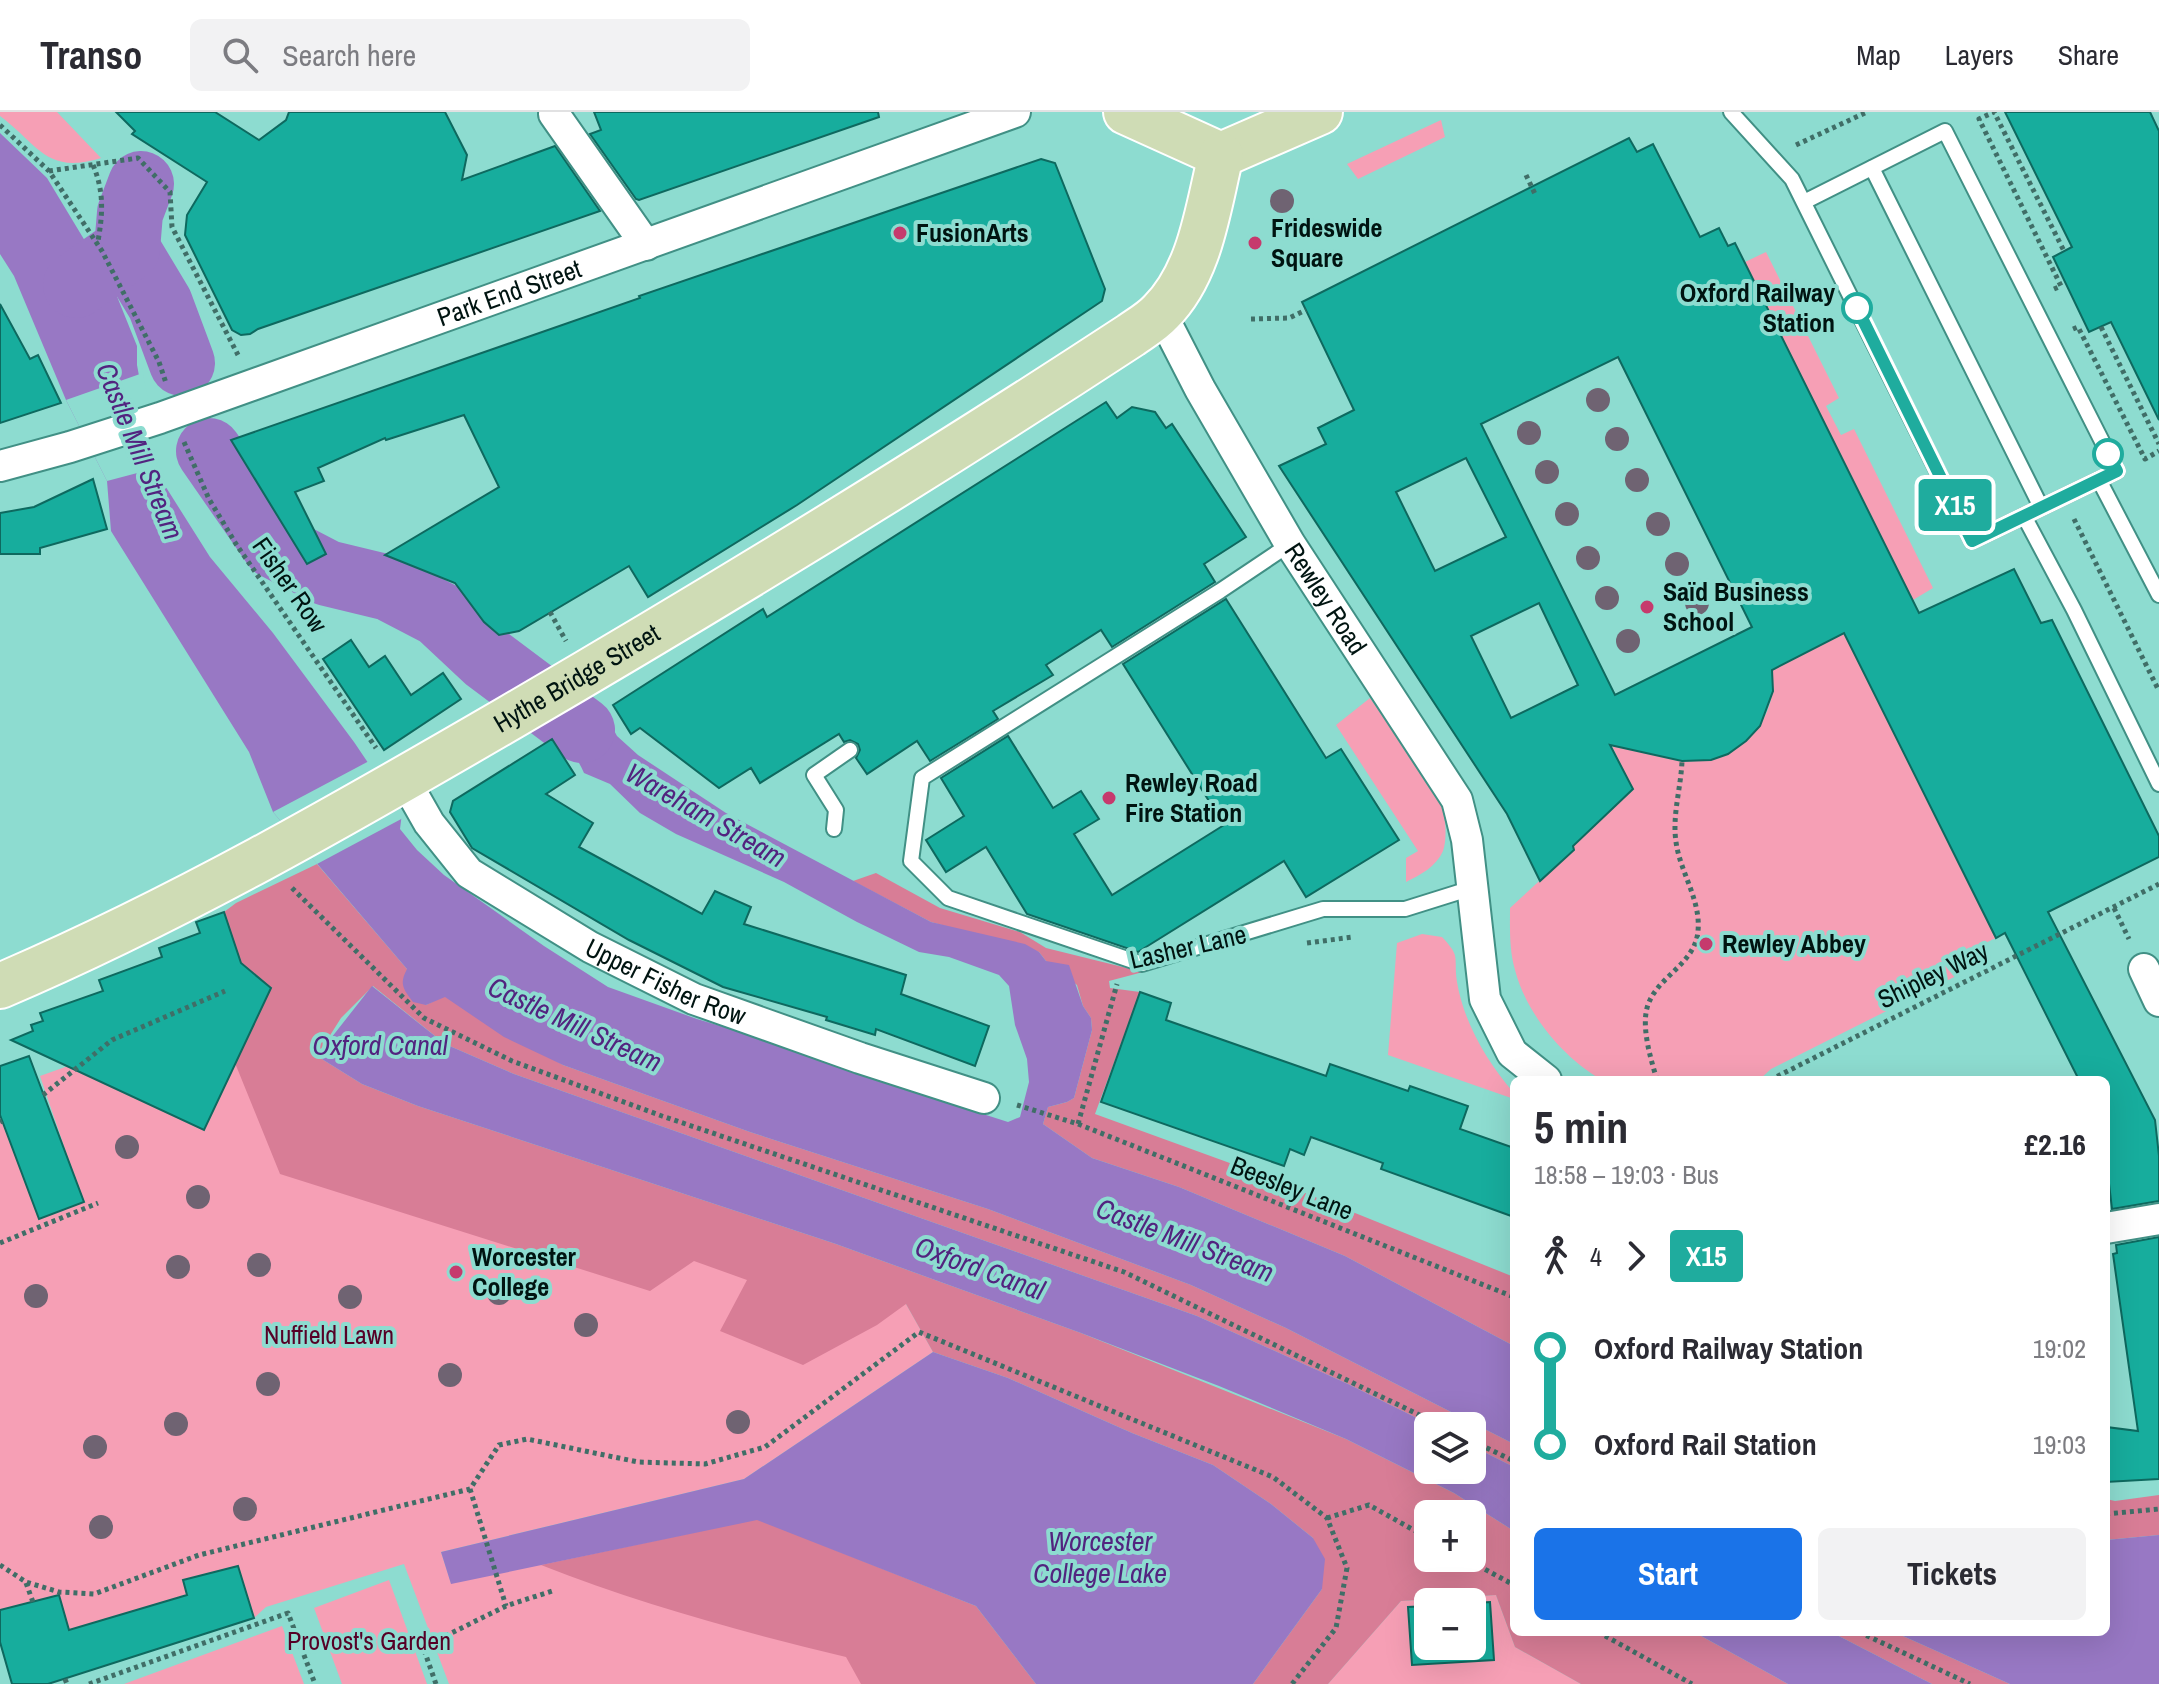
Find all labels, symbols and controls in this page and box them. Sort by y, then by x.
search box [190,19,750,91]
text: Transo [40,30,142,81]
icon: search [218,33,262,77]
text: Search here [282,35,416,75]
text: Map [1856,36,1901,74]
text: Layers [1945,36,2014,74]
text: Share [2058,36,2119,74]
place label: Frideswide Square [1271,210,1382,275]
place label: FusionArts [916,215,1029,250]
marker: FusionArts [891,224,909,242]
marker: Frideswide Square [1246,234,1264,252]
street label: Park End Street [432,251,586,334]
place label: Oxford Railway Station [1680,275,1835,340]
marker: Oxford Railway Station [1842,293,1872,323]
water label: Castle Mill Stream [87,357,193,545]
unlabelled marker [2093,439,2123,469]
line badge: X15 [1909,479,2001,531]
text: X15 [1935,486,1975,524]
street label: Fisher Row [245,530,336,640]
street label: Rewley Road [1277,536,1375,661]
place label: Saïd Business School [1663,574,1809,639]
marker: Saïd Business School [1638,598,1656,616]
street label: Hythe Bridge Street [487,615,666,740]
water label: Wareham Stream [619,754,793,876]
place label: Rewley Road Fire Station [1125,765,1258,830]
marker: Rewley Road Fire Station [1100,789,1118,807]
street label: Lasher Lane [1126,916,1250,977]
place label: Rewley Abbey [1722,926,1866,961]
street label: Upper Fisher Row [580,930,751,1033]
street label: Shipley Way [1872,933,1994,1016]
marker: Rewley Abbey [1697,935,1715,953]
water label: Castle Mill Stream [482,967,668,1081]
water label: Oxford Canal [312,1026,449,1064]
text: 5 min [1534,1097,1628,1157]
text: £2.16 [2024,1124,2086,1164]
street label: Beesley Lane [1226,1147,1359,1228]
text: 18:58 – 19:03 · Bus [1534,1157,1719,1192]
water label: Castle Mill Stream [1091,1189,1279,1291]
water label: Oxford Canal [910,1227,1051,1309]
icon: walk [1534,1234,1578,1278]
icon: forward [1614,1234,1658,1278]
text: X15 [1686,1237,1727,1275]
place label: Worcester College [472,1239,577,1304]
text: 4 [1590,1239,1602,1274]
marker: Worcester College [447,1263,465,1281]
park label: Nuffield Lawn [264,1317,394,1352]
text: Oxford Railway Station [1594,1328,1863,1368]
text: 19:02 [2033,1331,2086,1366]
map controls [1414,1412,1486,1660]
button: layers [1414,1412,1486,1484]
text: Oxford Rail Station [1594,1424,1817,1464]
text: 19:03 [2033,1427,2086,1462]
button: + [1414,1500,1486,1572]
water label: Worcester College Lake [1033,1522,1167,1592]
button: Start [1534,1528,1802,1620]
button: Tickets [1818,1528,2086,1620]
button: − [1414,1588,1486,1660]
park label: Provost's Garden [287,1623,451,1658]

